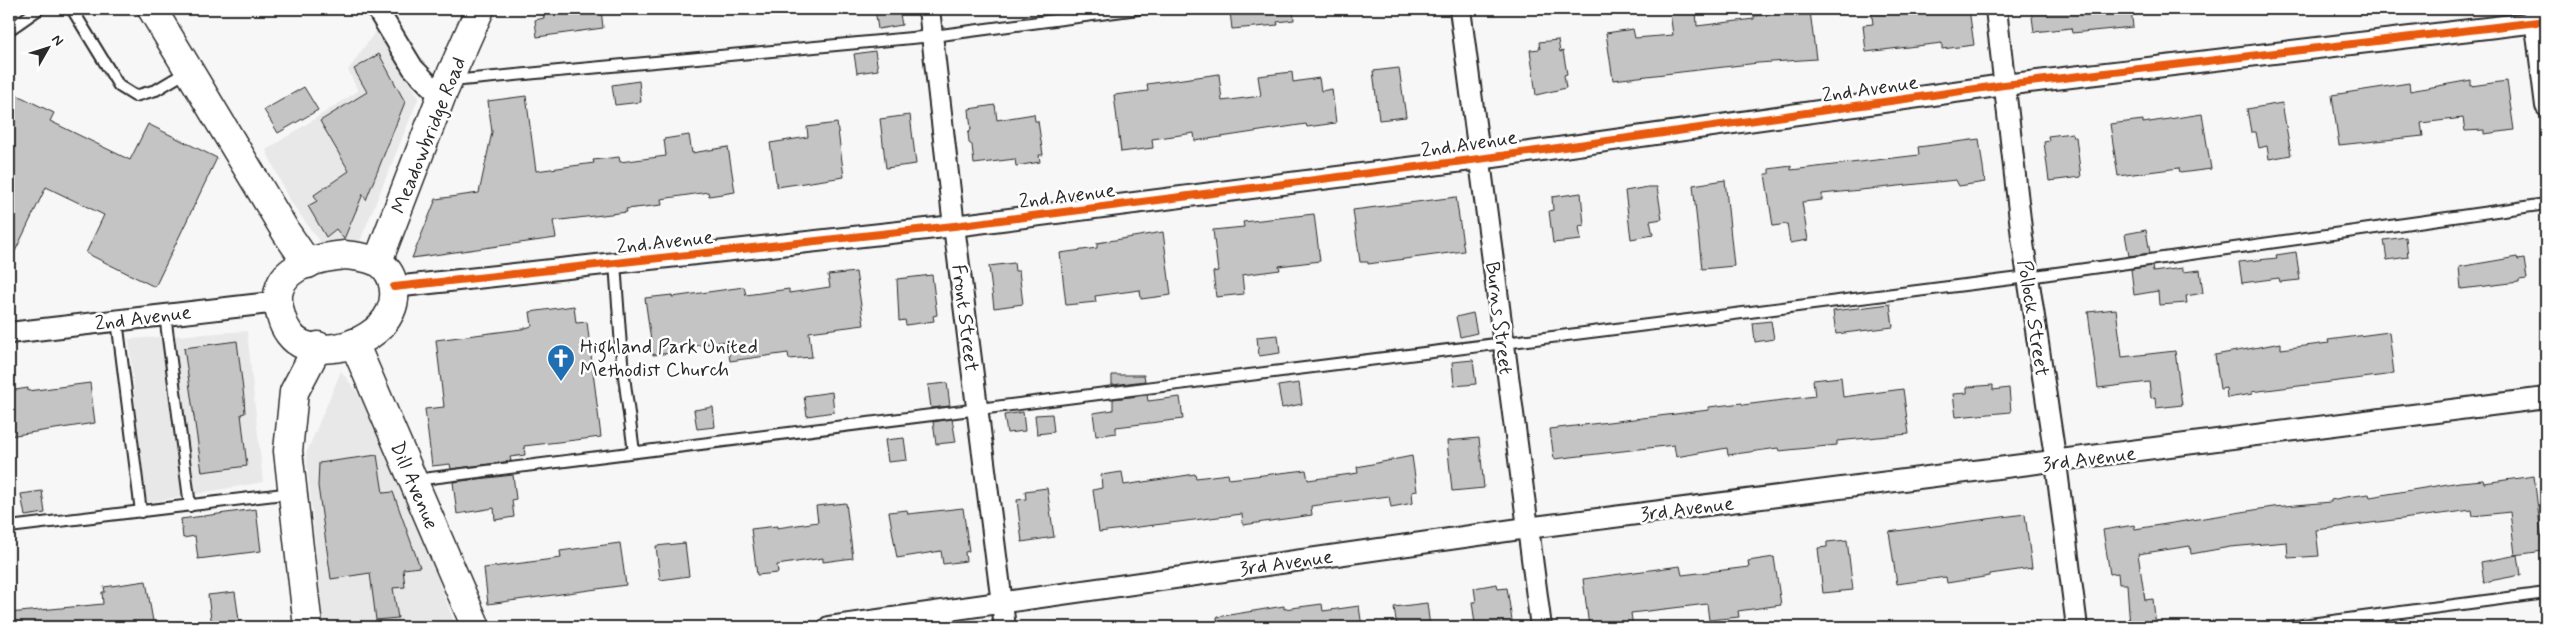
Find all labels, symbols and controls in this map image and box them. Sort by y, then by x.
north arrow [22,22,72,72]
text: N [47,31,67,50]
street label: Meadowbridge Road [386,53,473,218]
street label: 2nd Avenue [1820,69,1920,110]
street label: 2nd Avenue [1419,124,1519,165]
street label: 2nd Avenue [1018,177,1117,216]
street label: 2nd Avenue [616,224,715,261]
street label: Pollock Street [2010,258,2055,378]
street label: Burns Street [1478,260,1519,376]
street label: Front Street [945,263,984,373]
street label: 2nd Avenue [94,299,193,338]
place label: Highland Park United Methodist Church [580,334,758,384]
church icon: Highland Park United Methodist Church [546,343,576,382]
street label: Dill Avenue [383,438,444,534]
street label: 3rd Avenue [2041,440,2138,479]
street label: 3rd Avenue [1639,490,1736,529]
street label: 3rd Avenue [1238,544,1335,583]

